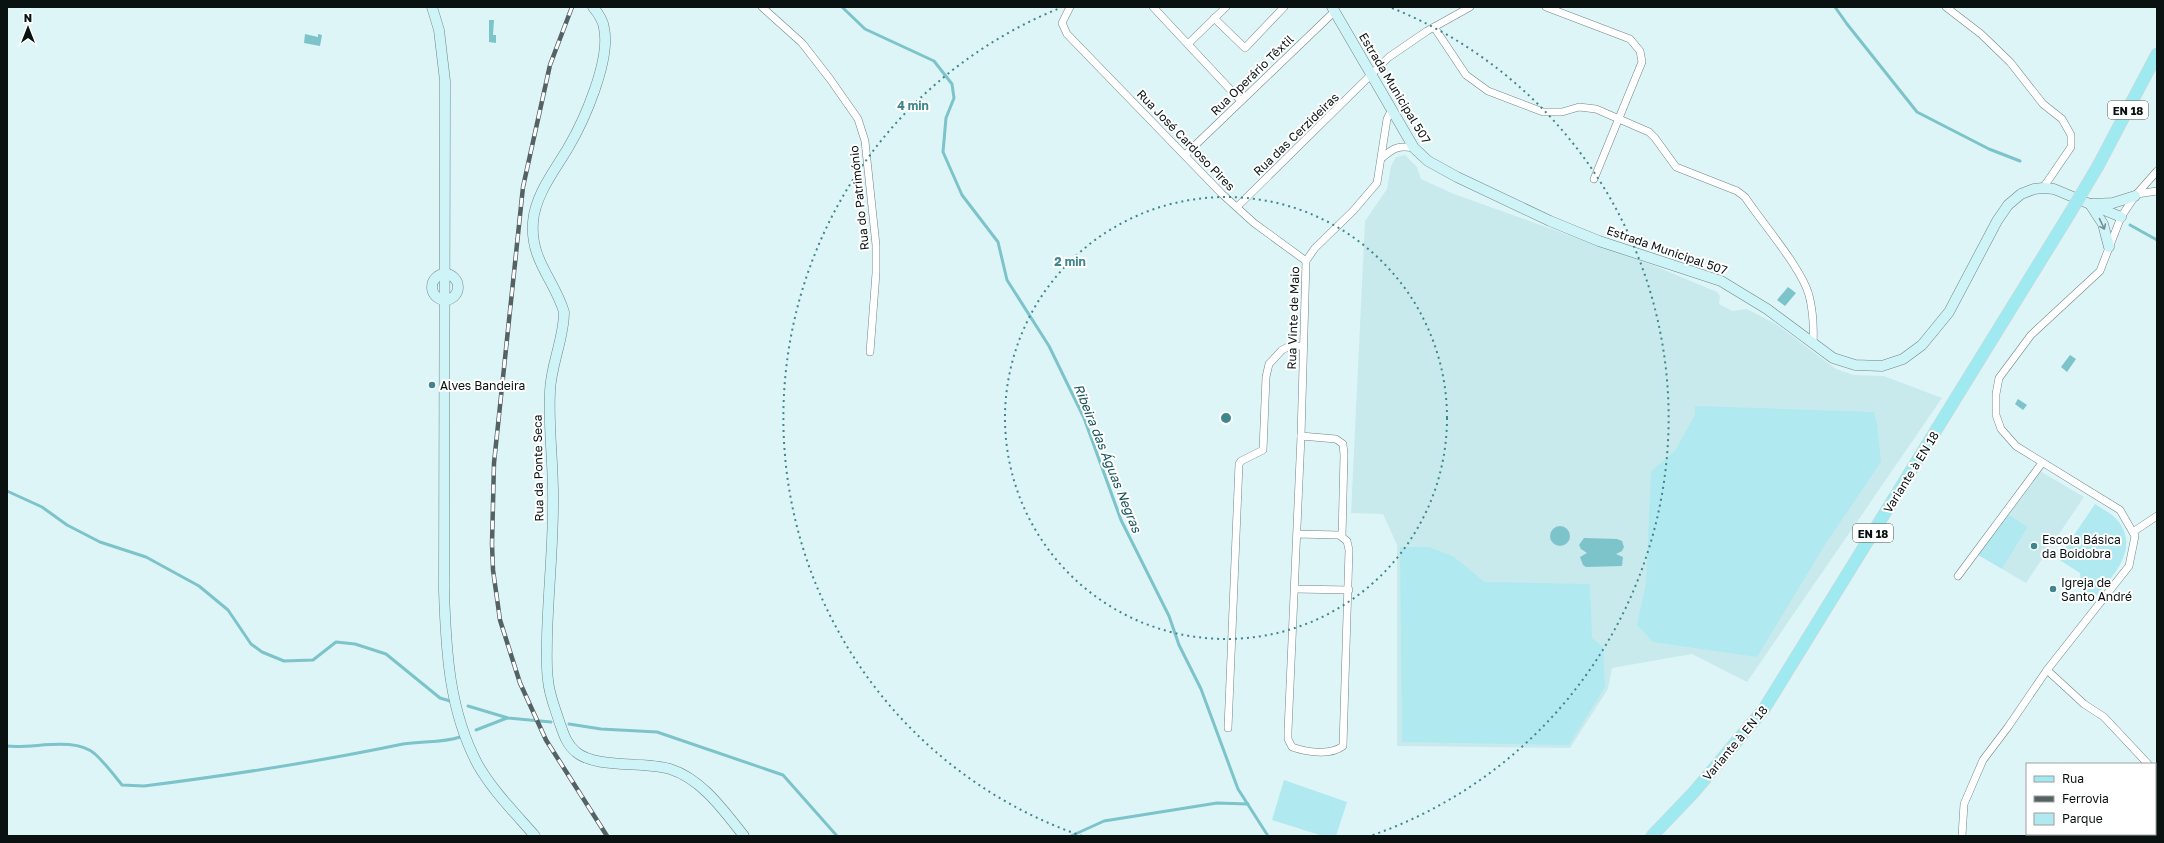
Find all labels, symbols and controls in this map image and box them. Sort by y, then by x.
north arrow [8,8,48,48]
text: N [24,11,32,24]
street label: Estrada Municipal 507 [1356,30,1434,146]
street label: Rua Operário Têxtil [1207,31,1297,119]
street label: Rua José Cardoso Pires [1134,86,1238,194]
street label: Rua das Cerzideiras [1250,89,1342,179]
text: 4 min [897,98,929,113]
road number: EN 18 [2108,101,2148,119]
street label: Rua do Património [846,145,872,251]
one-way arrow [2099,218,2106,230]
street label: Estrada Municipal 507 [1605,222,1729,278]
text: 2 min [1054,254,1086,269]
street label: Rua Vinte de Maio [1284,266,1302,370]
place label: Alves Bandeira [440,378,525,393]
marker: Alves Bandeira [427,380,437,390]
water label: Ribeira das Águas Negras [1071,381,1146,536]
centre of rings [1219,411,1233,425]
street label: Rua da Ponte Seca [530,414,546,522]
street label: Variante à EN 18 [1880,429,1942,515]
road number: EN 18 [1853,524,1893,542]
place label: Escola Básica da Boidobra [2042,532,2121,561]
marker: Escola Básica da Boidobra [2029,541,2039,551]
place label: Igreja de Santo André [2061,575,2132,604]
marker: Igreja de Santo André [2048,584,2058,594]
street label: Variante à EN 18 [1699,702,1771,784]
legend [2026,763,2156,835]
text: Rua [2062,771,2084,786]
text: Ferrovia [2062,791,2109,806]
text: Parque [2062,811,2103,826]

